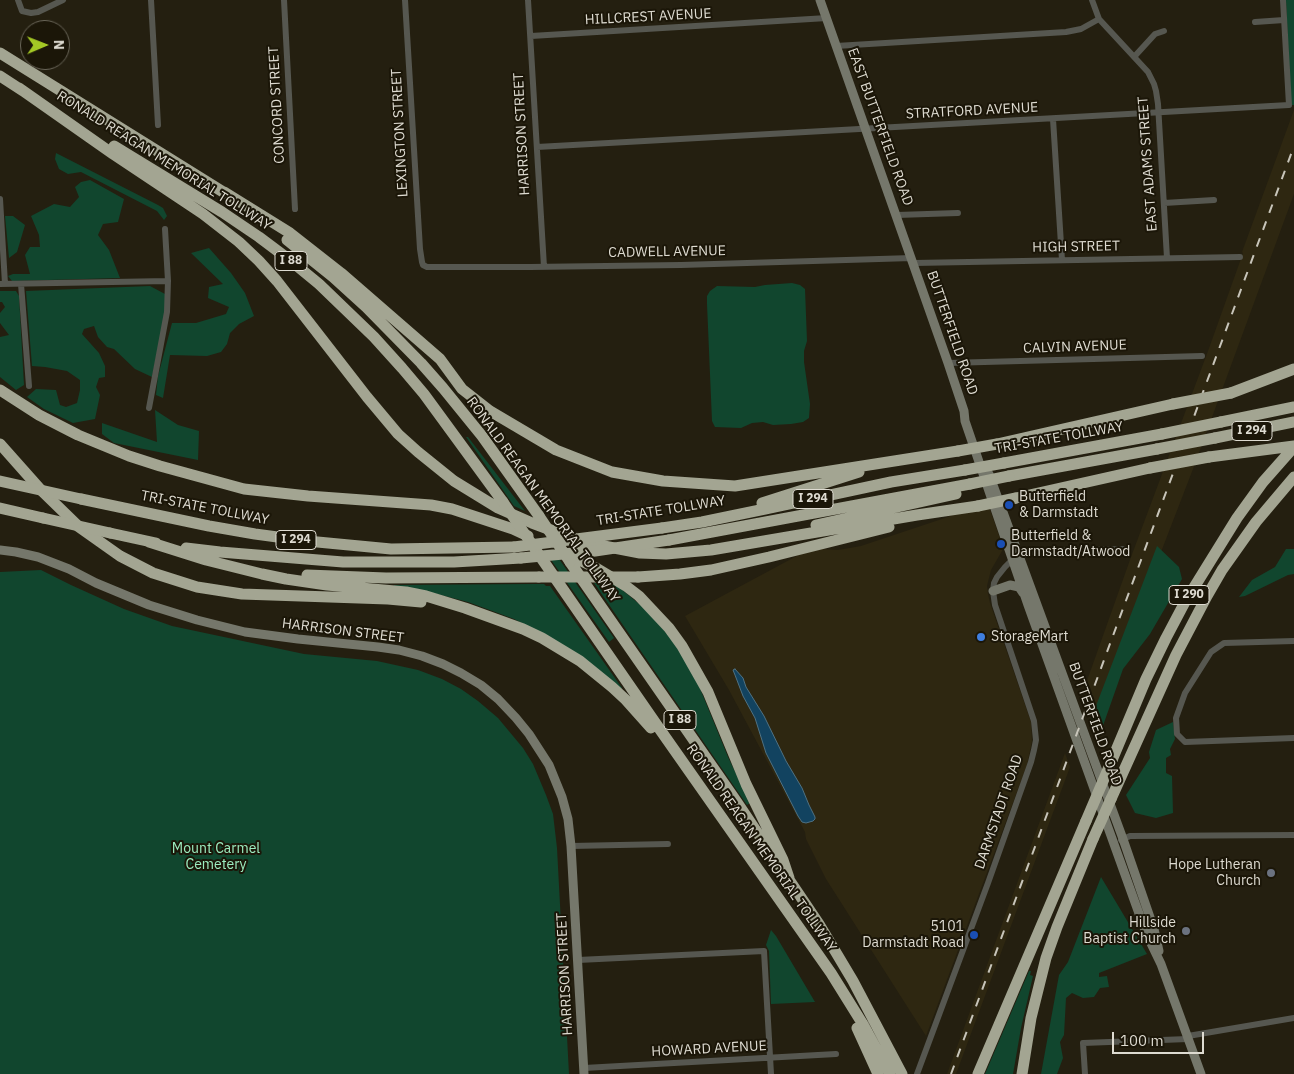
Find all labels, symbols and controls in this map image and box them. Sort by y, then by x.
street label: HILLCREST AVENUE [584,5,712,29]
north arrow [20,20,70,70]
text: N [50,40,68,50]
street label: CONCORD STREET [266,46,288,164]
street label: EAST BUTTERFIELD ROAD [844,46,916,208]
street label: LEXINGTON STREET [388,68,412,198]
street label: HARRISON STREET [510,72,534,196]
street label: RONALD REAGAN MEMORIAL TOLLWAY [54,88,274,234]
street label: EAST ADAMS STREET [1135,96,1161,232]
street label: STRATFORD AVENUE [905,99,1039,123]
street label: HIGH STREET [1032,238,1120,256]
street label: CADWELL AVENUE [608,243,726,261]
road number: I 88 [275,252,307,270]
street label: BUTTERFIELD ROAD [923,269,981,397]
street label: CALVIN AVENUE [1023,337,1127,357]
street label: RONALD REAGAN MEMORIAL TOLLWAY [463,394,623,606]
street label: TRI-STATE TOLLWAY [993,418,1125,458]
road number: I 294 [1232,422,1272,441]
street label: TRI-STATE TOLLWAY [139,487,271,529]
road number: I 294 [793,489,833,508]
place label: Butterfield & Darmstadt [1019,489,1098,522]
street label: TRI-STATE TOLLWAY [595,493,727,529]
marker: Butterfield & Darmstadt [1003,499,1015,511]
place label: Butterfield & Darmstadt/Atwood [1011,528,1130,560]
road number: I 294 [276,530,316,550]
marker: Butterfield & Darmstadt/Atwood [995,538,1007,550]
road number: I 290 [1169,586,1209,604]
street label: HARRISON STREET [281,615,405,647]
place label: StorageMart [991,629,1068,645]
marker: StorageMart [975,631,987,643]
street label: BUTTERFIELD ROAD [1065,660,1125,788]
road number: I 88 [664,710,696,730]
street label: RONALD REAGAN MEMORIAL TOLLWAY [682,741,840,955]
street label: DARMSTADT ROAD [972,753,1026,871]
park label: Mount Carmel Cemetery [172,841,260,874]
place label: Hope Lutheran Church [1168,857,1261,890]
marker: Hope Lutheran Church [1265,867,1277,879]
street label: HARRISON STREET [553,912,577,1036]
place label: Hillside Baptist Church [1083,915,1176,948]
place label: 5101 Darmstadt Road [862,919,964,952]
marker: Hillside Baptist Church [1180,925,1192,937]
marker: 5101 Darmstadt Road [968,929,980,941]
scale bar [1114,1022,1206,1054]
text: 100 m [1120,1031,1164,1050]
street label: HOWARD AVENUE [651,1038,767,1060]

